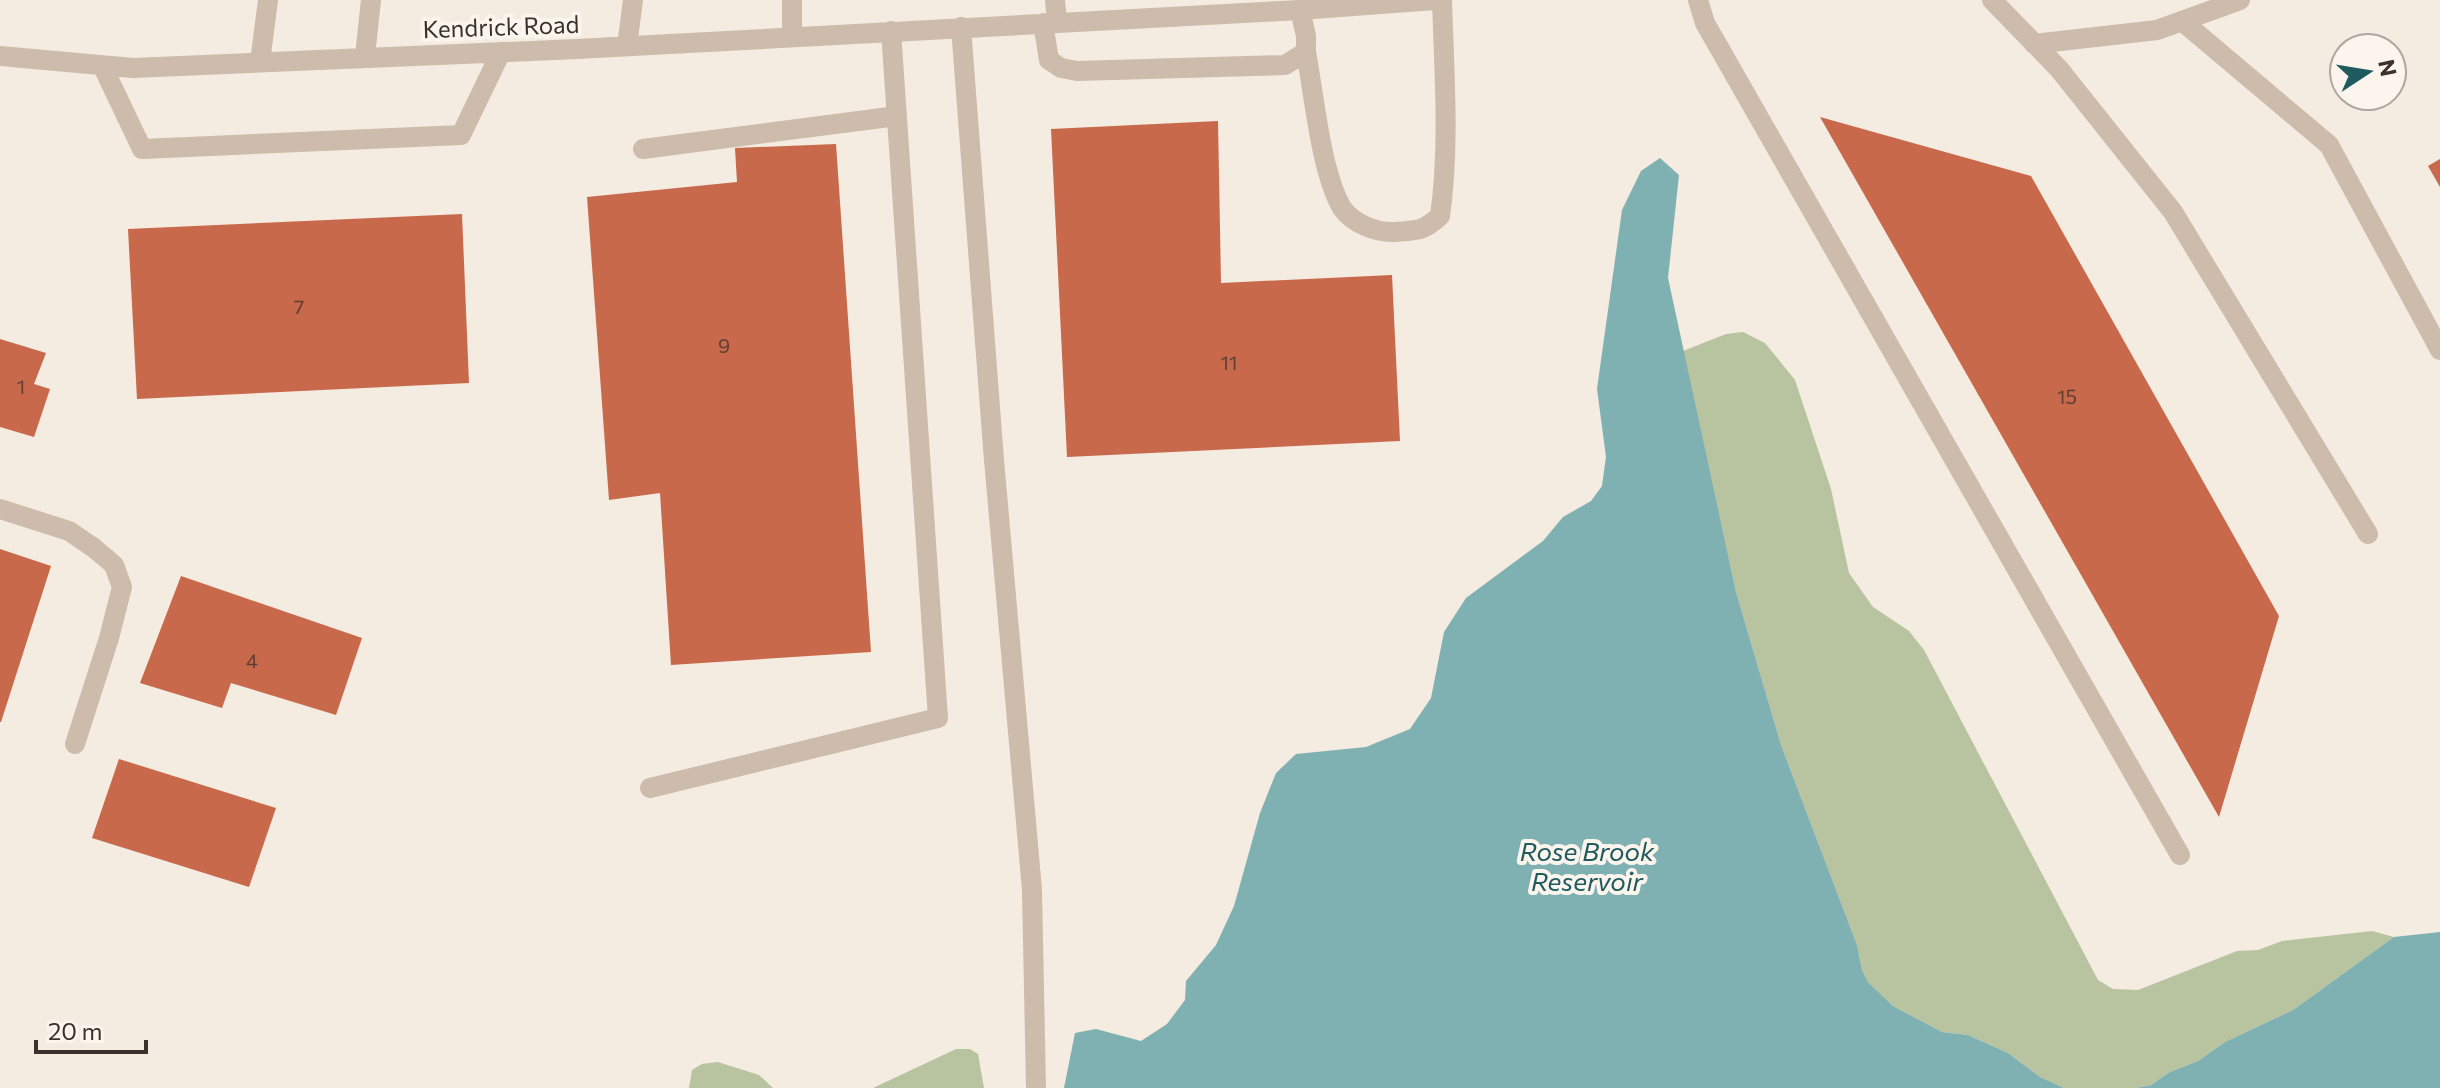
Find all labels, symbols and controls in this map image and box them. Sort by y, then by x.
street label: Kendrick Road [422,9,580,43]
north arrow [2328,32,2408,112]
text: N [2373,57,2403,79]
house number: 7 [294,294,304,318]
house number: 9 [718,333,730,357]
house number: 11 [1220,350,1238,374]
house number: 1 [17,374,25,398]
house number: 15 [2057,384,2077,408]
house number: 4 [246,648,258,672]
water label: Rose Brook Reservoir [1520,835,1655,896]
scale bar [36,1004,146,1054]
text: 20 m [48,1016,102,1045]

